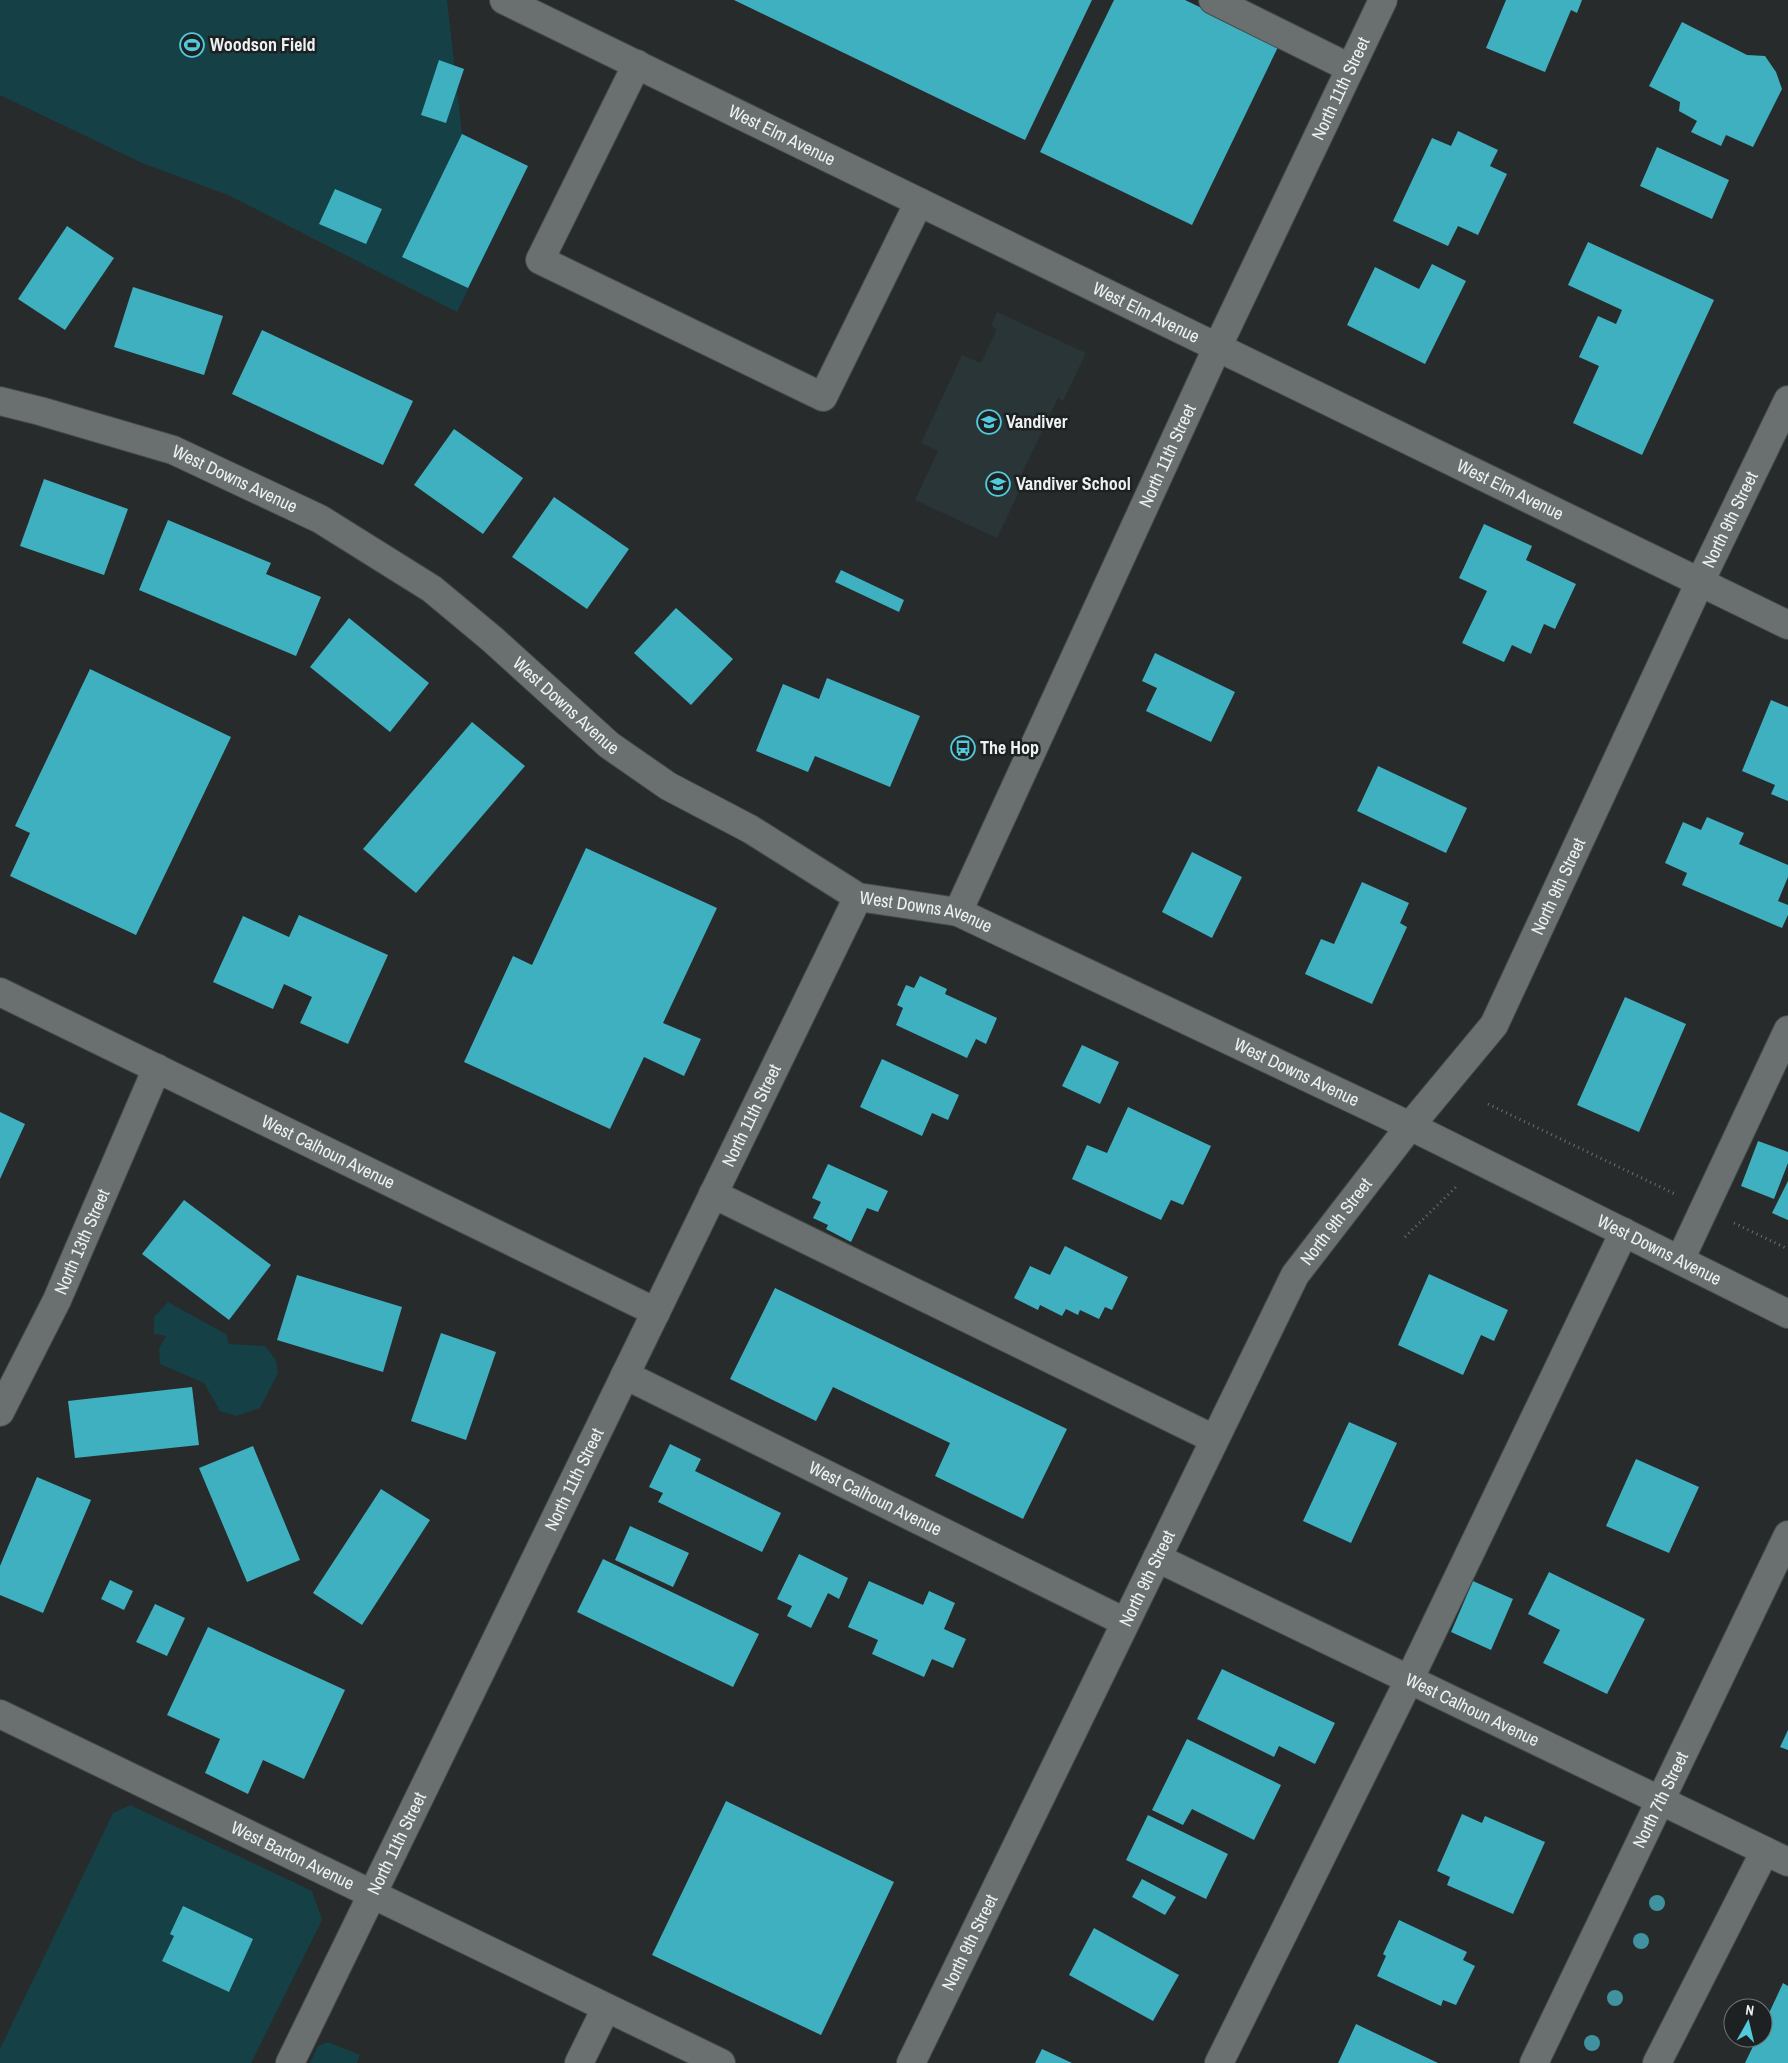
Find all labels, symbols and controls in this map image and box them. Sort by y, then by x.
sports icon: Woodson Field [179,32,205,58]
place label: Woodson Field [210,32,316,57]
street label: North 11th Street [1305,33,1376,144]
street label: West Elm Avenue [724,98,840,171]
street label: West Elm Avenue [1089,275,1204,349]
street label: North 11th Street [1132,400,1202,511]
school or university icon: Vandiver [976,409,1002,435]
place label: Vandiver [1006,409,1068,434]
street label: West Downs Avenue [168,438,302,519]
street label: West Elm Avenue [1453,453,1568,526]
street label: North 9th Street [1696,467,1764,572]
school or university icon: Vandiver School [985,471,1011,497]
place label: Vandiver School [1016,471,1131,496]
street label: West Downs Avenue [507,651,624,760]
bus stop icon: The Hop [950,735,976,761]
place label: The Hop [980,735,1039,760]
street label: North 9th Street [1525,834,1591,939]
street label: West Downs Avenue [858,884,997,938]
street label: West Downs Avenue [1230,1031,1363,1112]
street label: North 11th Street [715,1060,787,1171]
street label: West Calhoun Avenue [257,1108,399,1195]
street label: North 9th Street [1294,1172,1378,1270]
street label: North 13th Street [48,1185,115,1298]
street label: West Downs Avenue [1593,1208,1726,1291]
street label: North 11th Street [538,1424,609,1535]
street label: West Calhoun Avenue [805,1455,946,1542]
street label: North 9th Street [1113,1526,1181,1631]
street label: West Calhoun Avenue [1401,1667,1544,1752]
street label: North 7th Street [1626,1747,1694,1852]
street label: North 11th Street [361,1788,432,1899]
street label: West Barton Avenue [227,1815,359,1896]
street label: North 9th Street [935,1890,1003,1995]
north arrow [1723,1998,1773,2048]
text: N [1744,2001,1755,2020]

